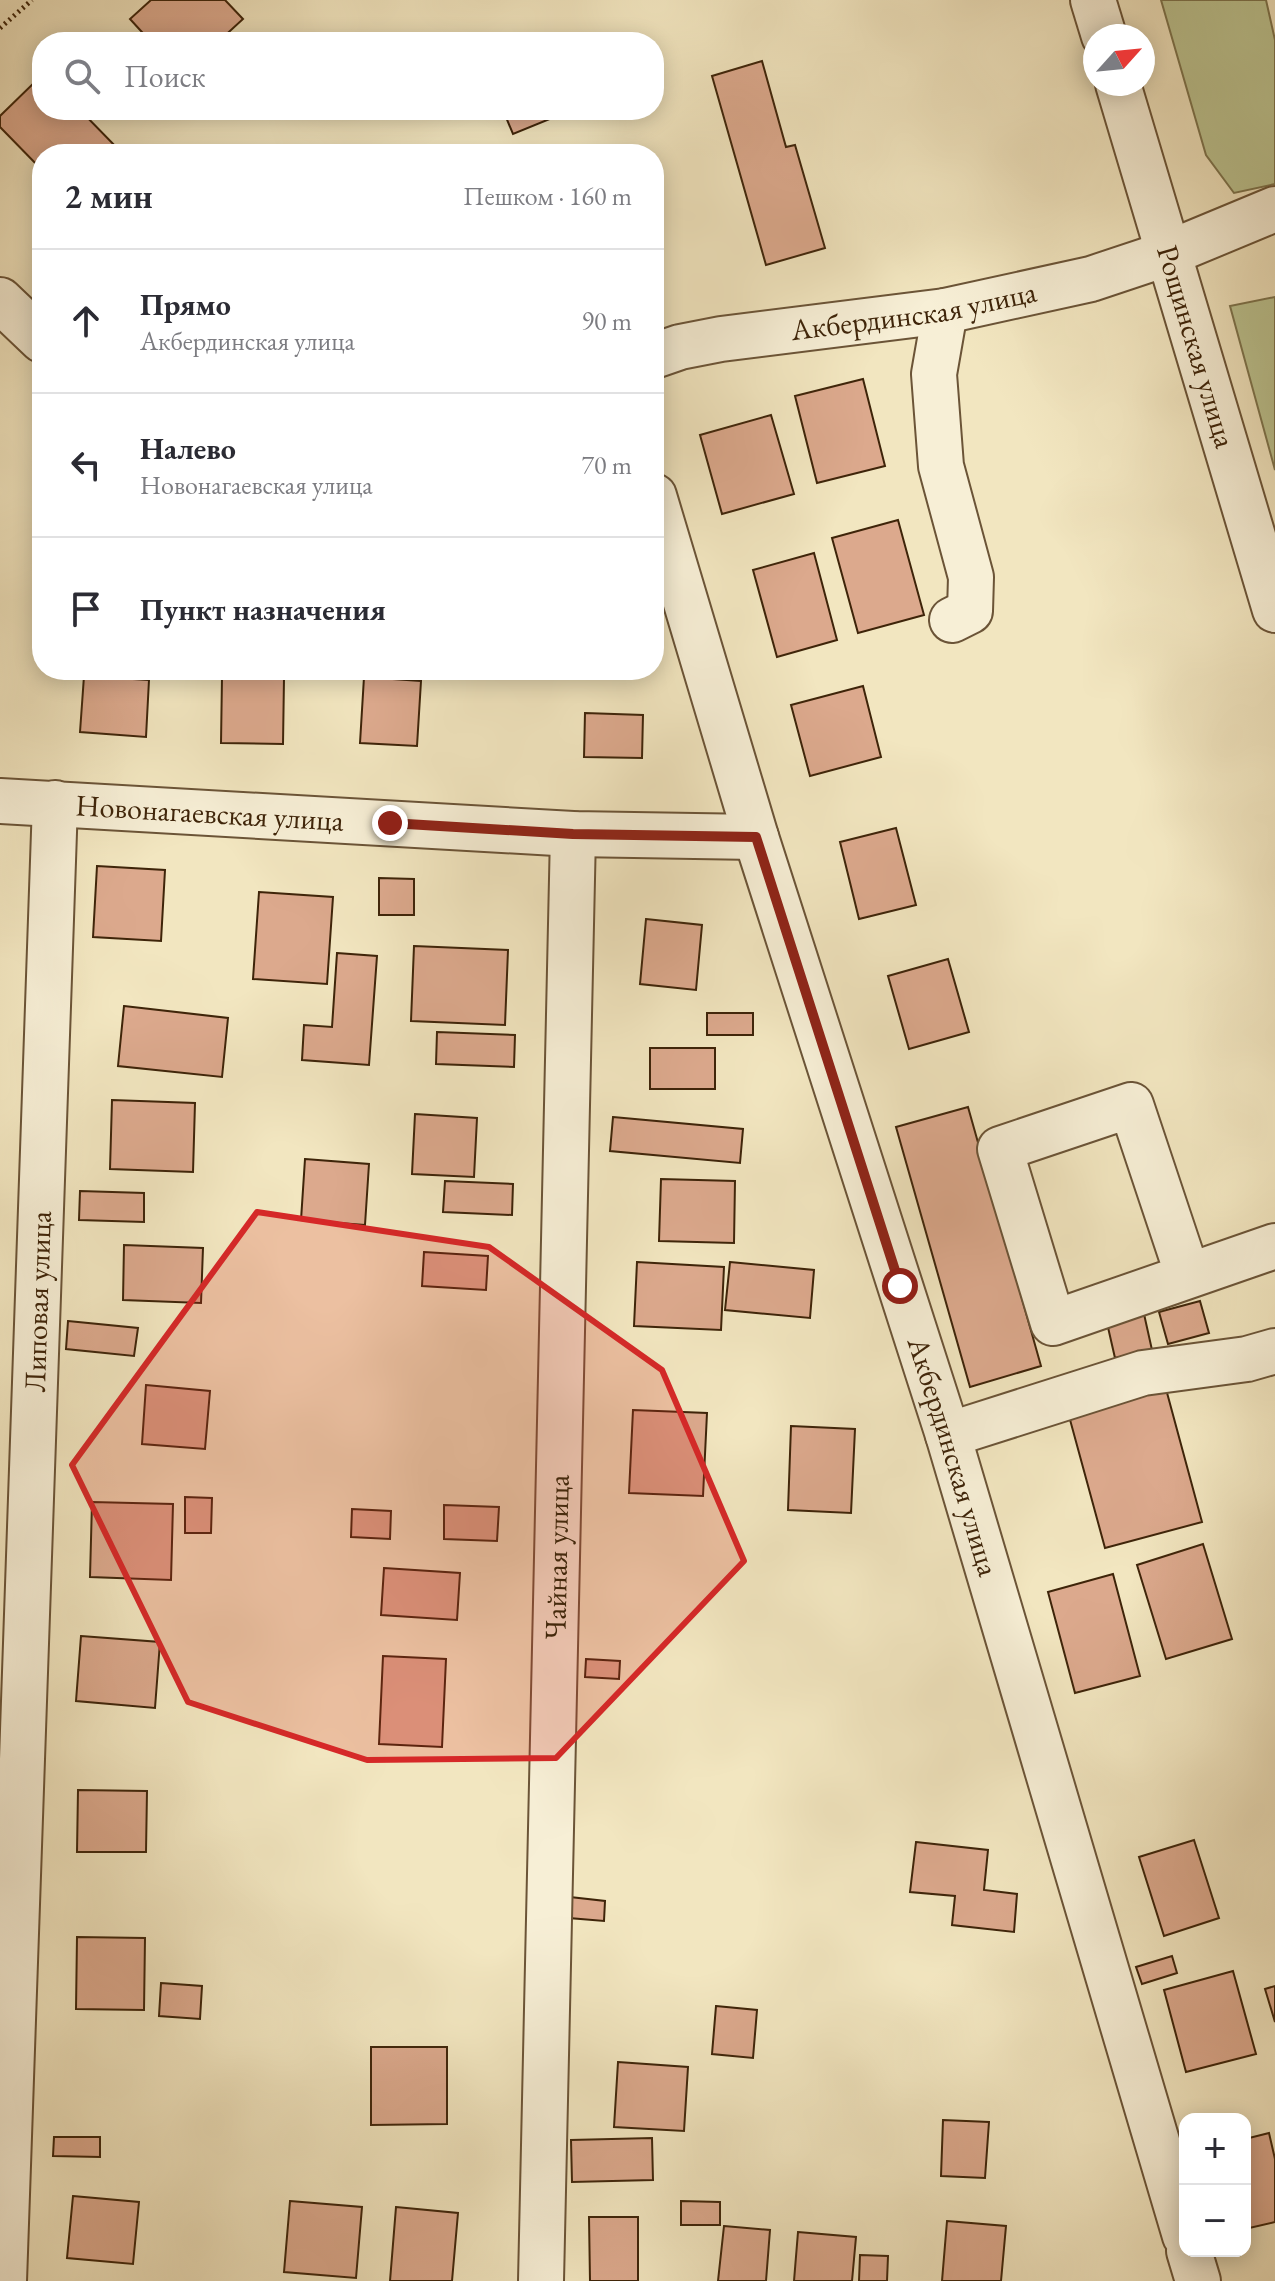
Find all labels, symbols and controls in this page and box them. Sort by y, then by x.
north arrow [1083,24,1155,96]
search box [32,32,664,120]
icon: search [60,54,104,98]
text: Поиск [124,57,206,96]
text: 2 мин [64,174,153,218]
text: Пешком · 160 m [463,179,632,213]
street label: Рощинская улица [1148,241,1245,452]
street label: Акбердинская улица [788,272,1040,349]
text: Прямо [140,285,231,324]
icon: ahead [64,299,108,343]
text: 90 m [582,304,632,338]
text: Акбердинская улица [140,324,355,358]
text: Налево [140,429,236,468]
icon: left [64,443,108,487]
text: 70 m [582,448,632,482]
text: Новонагаевская улица [140,468,373,502]
icon: arrive [64,587,108,631]
text: Пункт назначения [140,590,386,629]
street label: Новонагаевская улица [74,785,345,840]
route end [372,805,408,841]
street label: Липовая улица [15,1210,60,1393]
route start [882,1268,918,1304]
street label: Акбердинская улица [898,1331,1009,1580]
street label: Чайная улица [535,1474,578,1640]
map controls [1179,2113,1251,2257]
button: + [1179,2113,1251,2185]
button: − [1179,2185,1251,2257]

